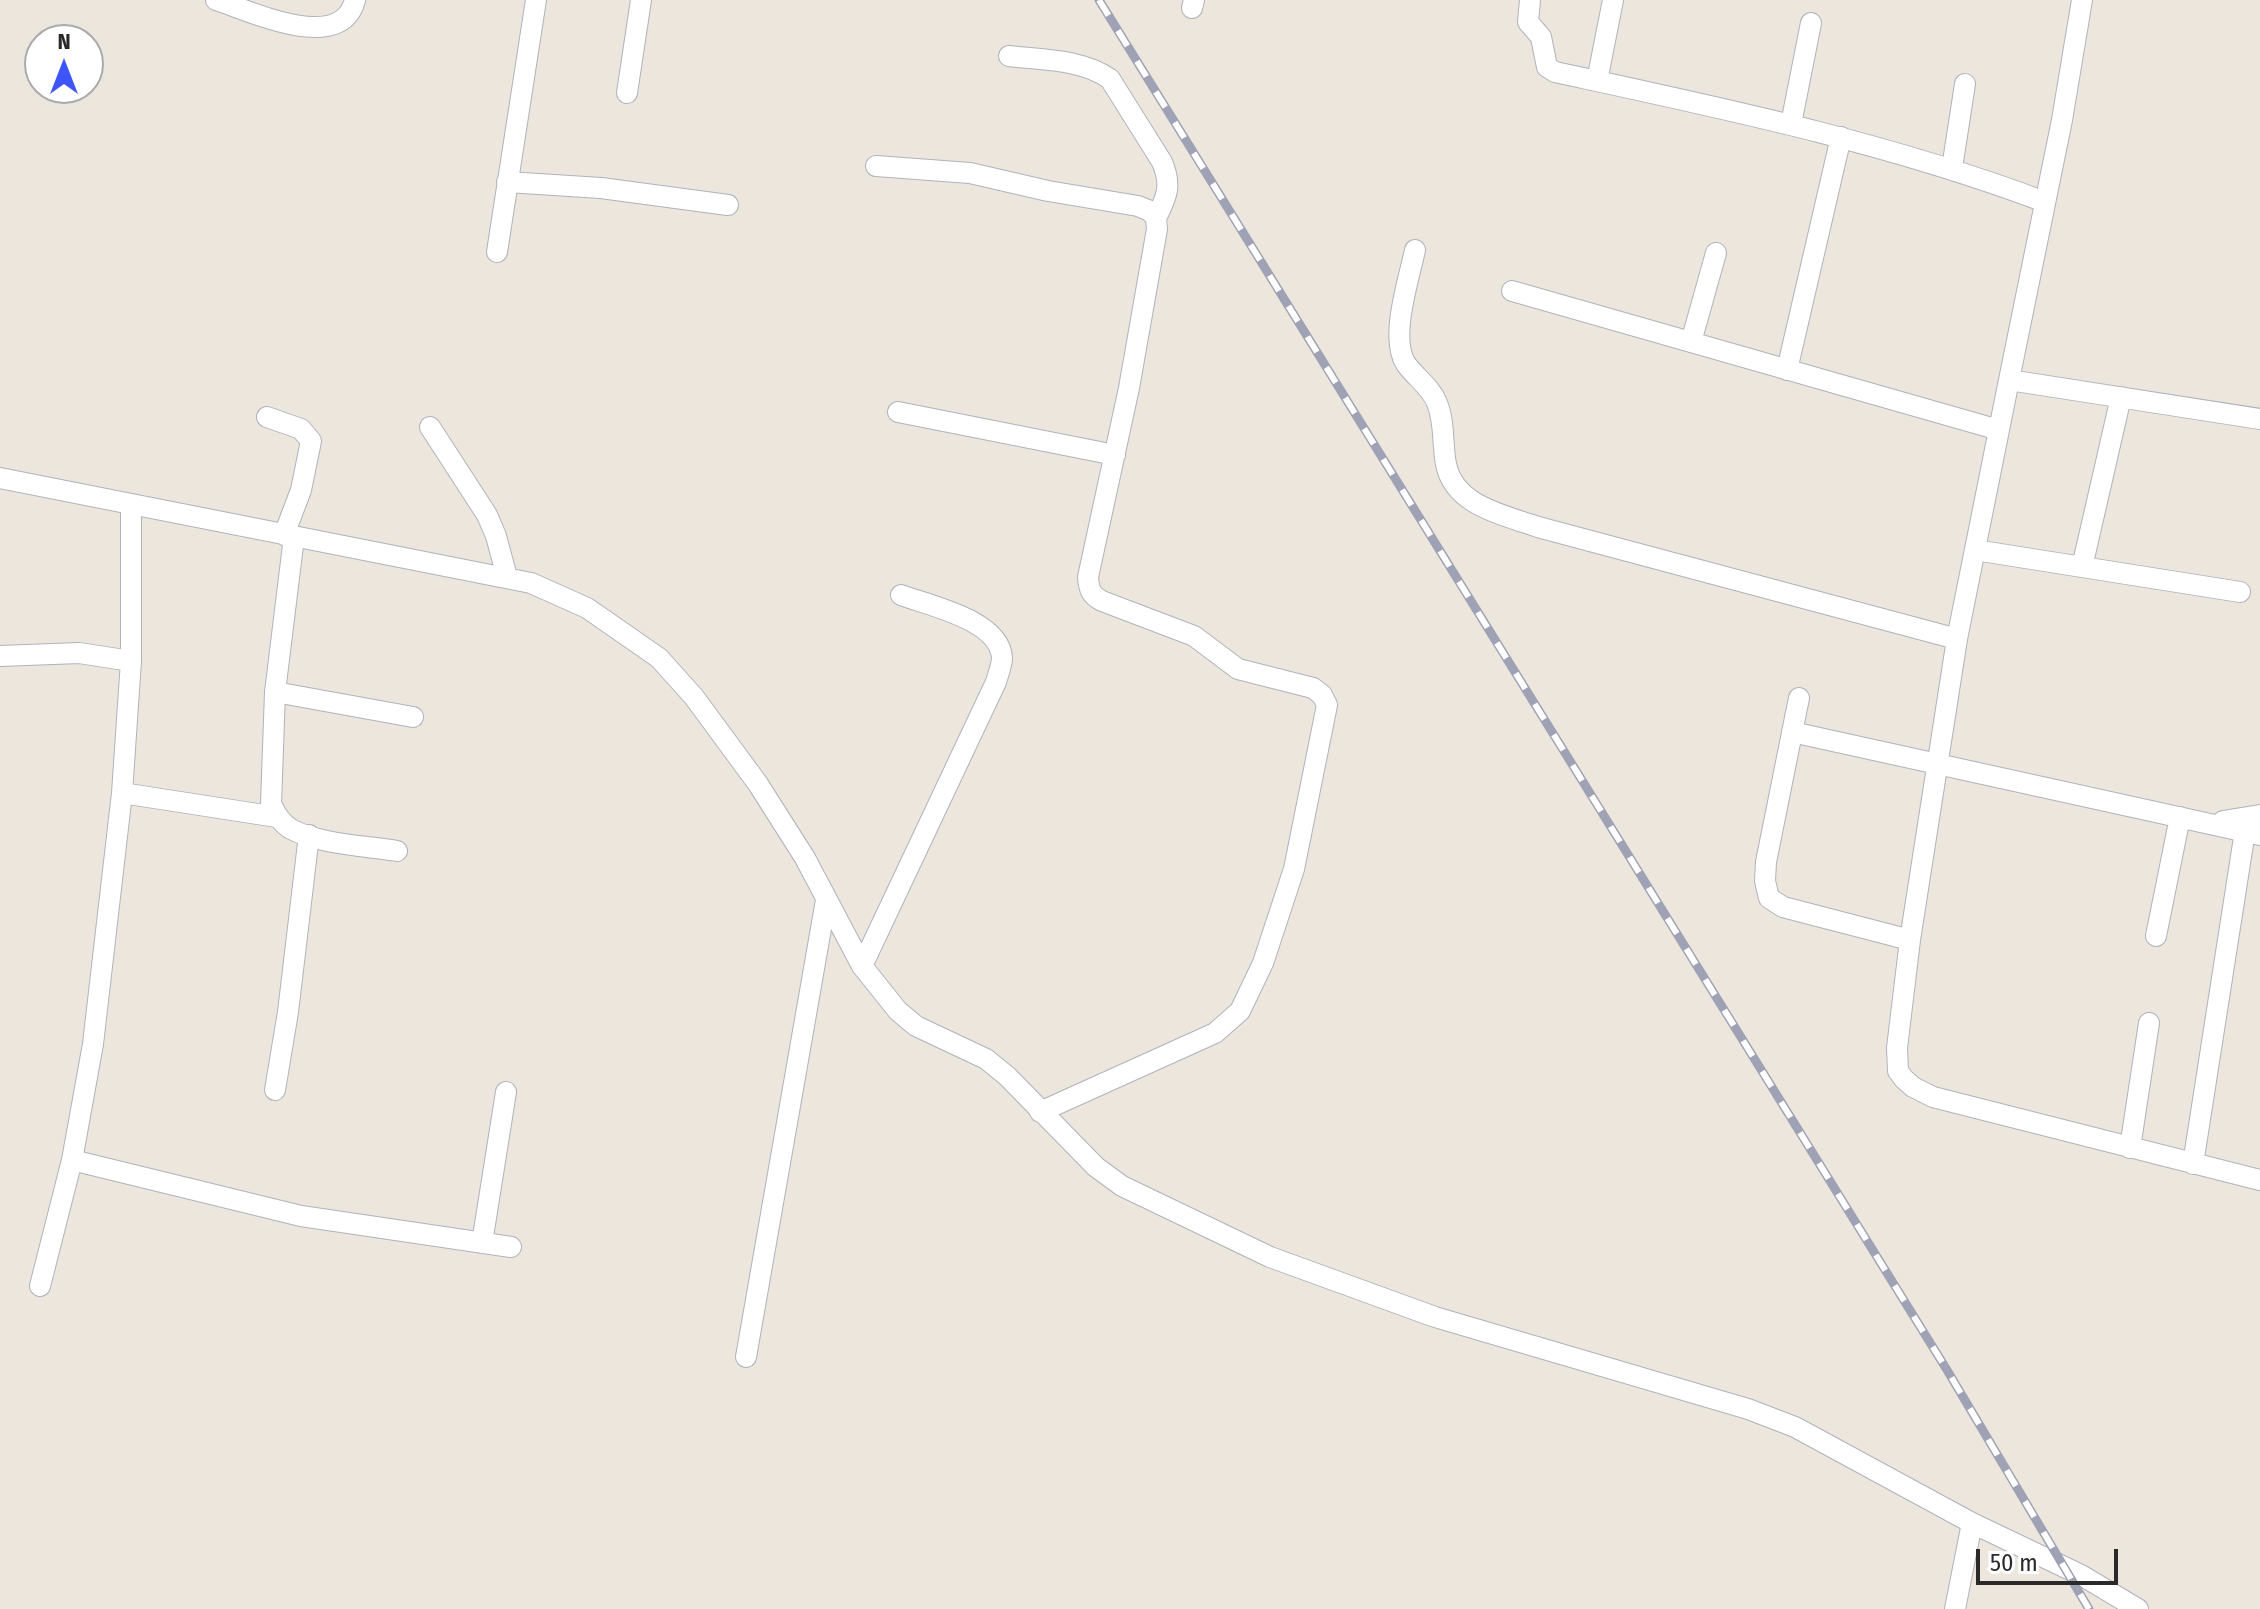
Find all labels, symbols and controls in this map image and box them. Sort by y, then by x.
north arrow [24,24,104,104]
text: N [57,28,71,55]
scale bar [1980,1533,2122,1583]
text: 50 m [1990,1549,2038,1577]

